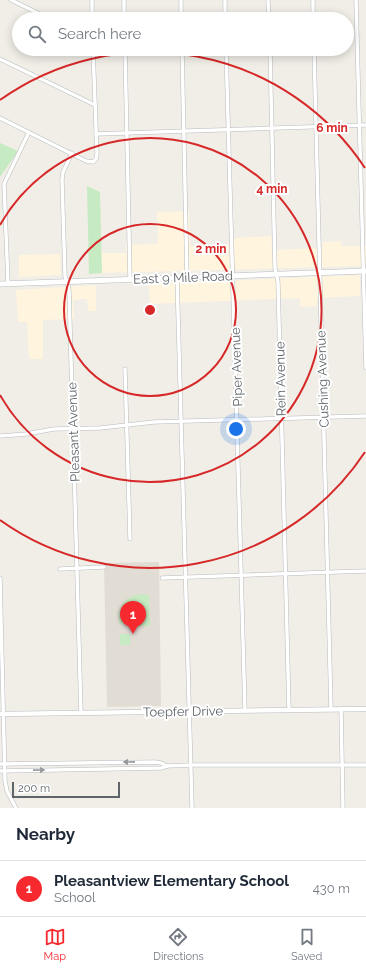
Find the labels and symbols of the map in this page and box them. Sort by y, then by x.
text: 6 min [316,121,348,135]
text: 4 min [256,182,288,196]
text: 2 min [195,242,227,256]
street label: East 9 Mile Road [133,268,233,287]
centre of rings [143,303,157,317]
street label: Piper Avenue [228,327,245,407]
street label: Cushing Avenue [313,330,332,428]
street label: Rein Avenue [272,341,289,417]
street label: Pleasant Avenue [64,381,83,482]
your location [226,419,246,439]
pin: 1 [120,601,146,634]
street label: Toepfer Drive [143,703,224,720]
one-way arrow [122,759,135,765]
one-way arrow [33,767,46,773]
scale bar [12,780,120,799]

